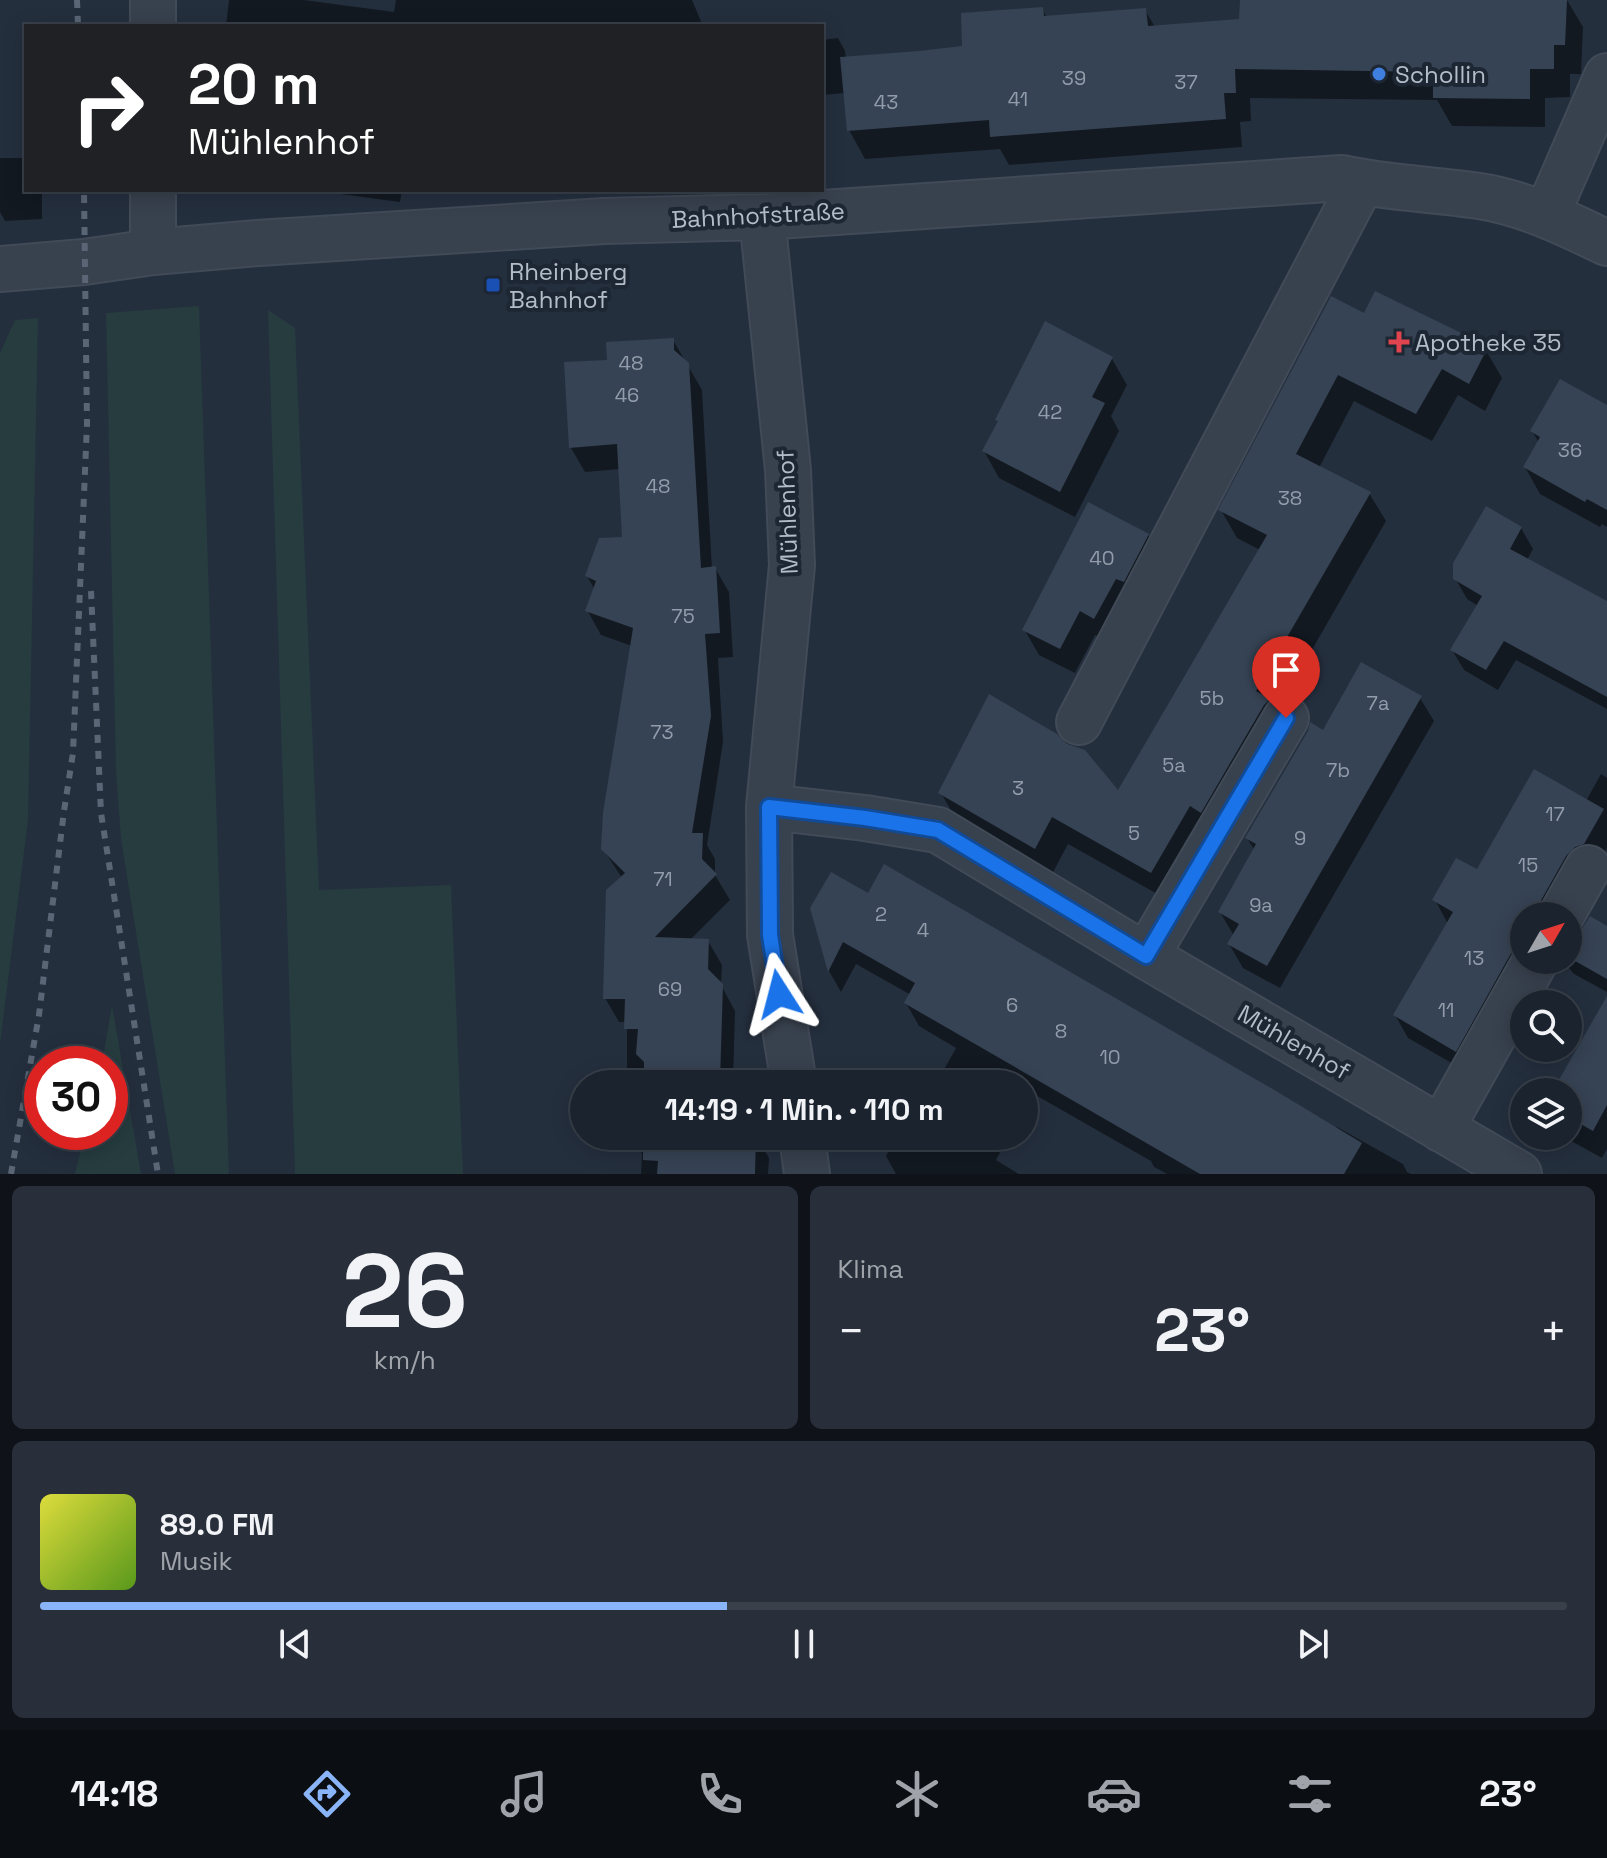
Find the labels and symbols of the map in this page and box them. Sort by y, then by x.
place label: Schollin [1395,59,1486,90]
house number: 39 [1062,65,1086,91]
marker: Schollin [1370,65,1388,83]
house number: 37 [1174,69,1198,95]
house number: 41 [1008,86,1028,112]
house number: 43 [874,89,898,115]
street label: Bahnhofstraße [670,195,846,235]
place label: Rheinberg Bahnhof [509,256,627,315]
marker: Rheinberg Bahnhof [484,276,502,294]
place label: Apotheke 35 [1415,327,1561,358]
marker: Apotheke 35 [1390,333,1408,351]
house number: 48 [619,350,643,376]
house number: 46 [615,382,639,408]
house number: 42 [1038,399,1062,425]
house number: 36 [1558,437,1582,463]
street label: Mühlenhof [769,449,805,575]
house number: 48 [646,473,670,499]
house number: 38 [1278,485,1302,511]
house number: 40 [1089,545,1115,571]
house number: 75 [671,603,695,629]
pin [1252,636,1320,718]
house number: 5b [1200,685,1224,711]
house number: 7a [1367,690,1389,716]
house number: 73 [650,719,674,745]
house number: 5a [1162,752,1186,778]
house number: 7b [1326,757,1350,783]
house number: 3 [1012,775,1024,801]
house number: 17 [1545,801,1565,827]
house number: 5 [1128,820,1140,846]
house number: 9 [1294,825,1306,851]
house number: 15 [1518,852,1538,878]
house number: 71 [653,866,673,892]
house number: 9a [1249,892,1273,918]
house number: 2 [875,901,887,927]
north arrow [1510,902,1582,974]
house number: 4 [917,917,929,943]
house number: 13 [1464,945,1484,971]
position arrow [737,952,821,1036]
house number: 69 [658,976,682,1002]
house number: 6 [1006,992,1018,1018]
street label: Mühlenhof [1232,997,1356,1087]
house number: 11 [1438,997,1454,1023]
house number: 8 [1055,1018,1067,1044]
house number: 10 [1099,1044,1121,1070]
speed limit sign: 30 [24,1046,128,1150]

